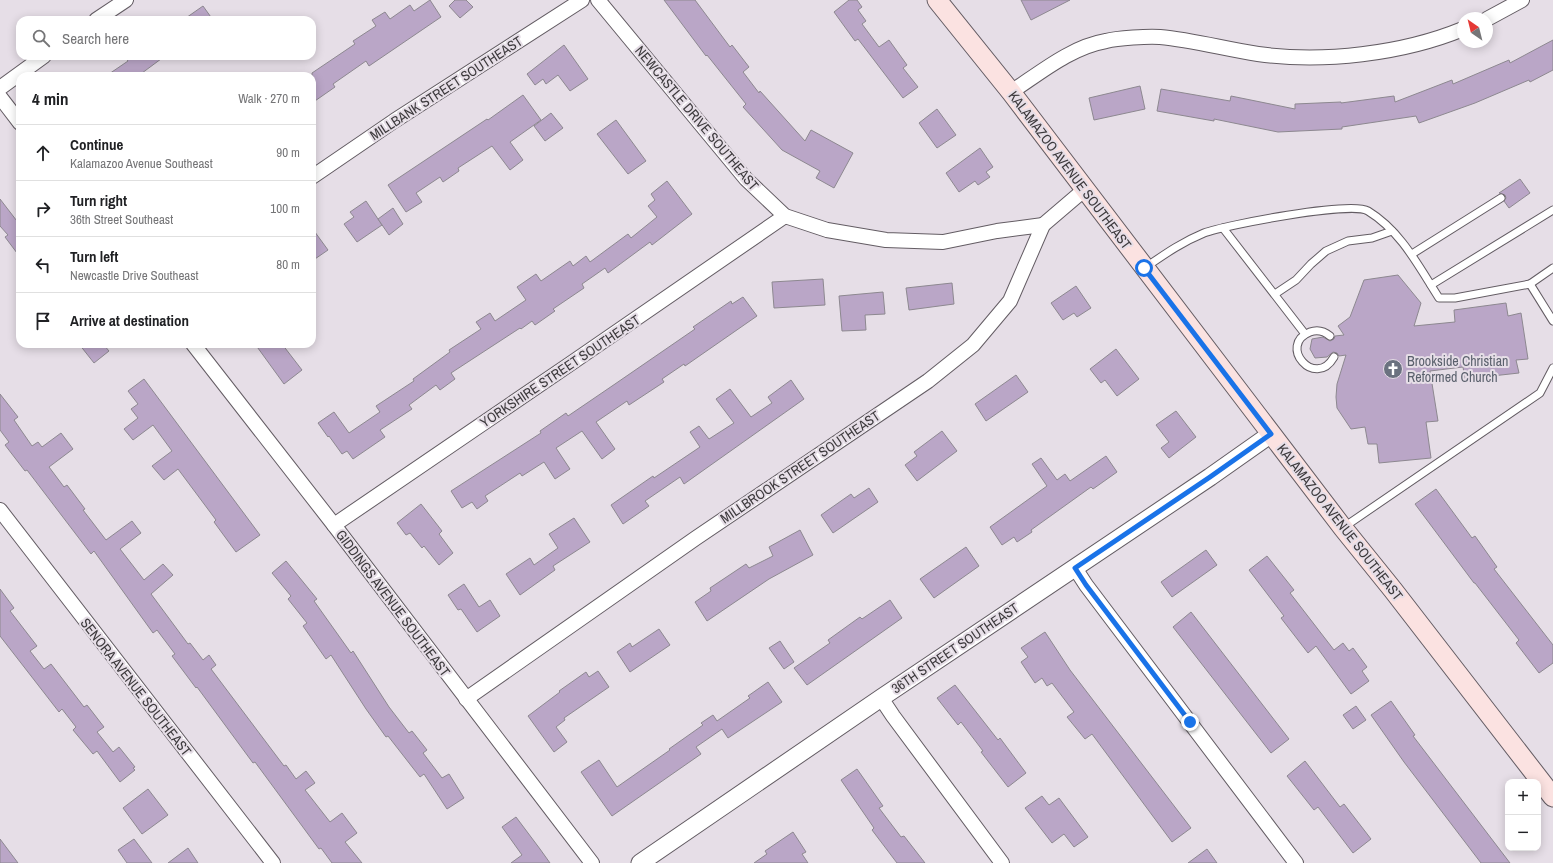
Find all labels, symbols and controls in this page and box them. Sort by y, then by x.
north arrow [1457,12,1493,48]
search box [16,16,316,60]
icon: search [30,27,52,49]
text: Search here [62,28,129,49]
street label: MILLBANK STREET SOUTHEAST [366,32,526,144]
street label: NEWCASTLE DRIVE SOUTHEAST [631,42,763,194]
text: 4 min [32,87,68,110]
street label: KALAMAZOO AVENUE SOUTHEAST [1005,87,1135,253]
text: Walk · 270 m [238,90,300,107]
text: Continue [70,134,123,155]
icon: ahead [32,142,54,164]
text: 90 m [276,144,300,161]
text: Kalamazoo Avenue Southeast [70,155,213,172]
text: Turn right [70,190,127,211]
icon: right [32,198,54,220]
text: 100 m [270,200,300,217]
text: 36th Street Southeast [70,211,173,228]
text: Turn left [70,246,118,267]
icon: left [32,254,54,276]
text: 80 m [276,256,300,273]
route start [1135,259,1153,277]
text: Newcastle Drive Southeast [70,267,199,284]
icon: arrive [32,310,54,332]
text: Arrive at destination [70,310,189,331]
street label: YORKSHIRE STREET SOUTHEAST [477,311,643,431]
place label: Brookside Christian Reformed Church [1407,352,1508,386]
church icon: Brookside Christian Reformed Church [1382,358,1404,380]
street label: MILLBROOK STREET SOUTHEAST [717,407,883,527]
street label: KALAMAZOO AVENUE SOUTHEAST [1273,440,1407,604]
street label: GIDDINGS AVENUE SOUTHEAST [332,526,454,680]
street label: 36TH STREET SOUTHEAST [888,599,1022,697]
street label: SENORA AVENUE SOUTHEAST [77,614,195,760]
route end [1181,713,1199,731]
map controls [1505,779,1541,851]
button: + [1505,779,1541,815]
button: − [1505,815,1541,851]

